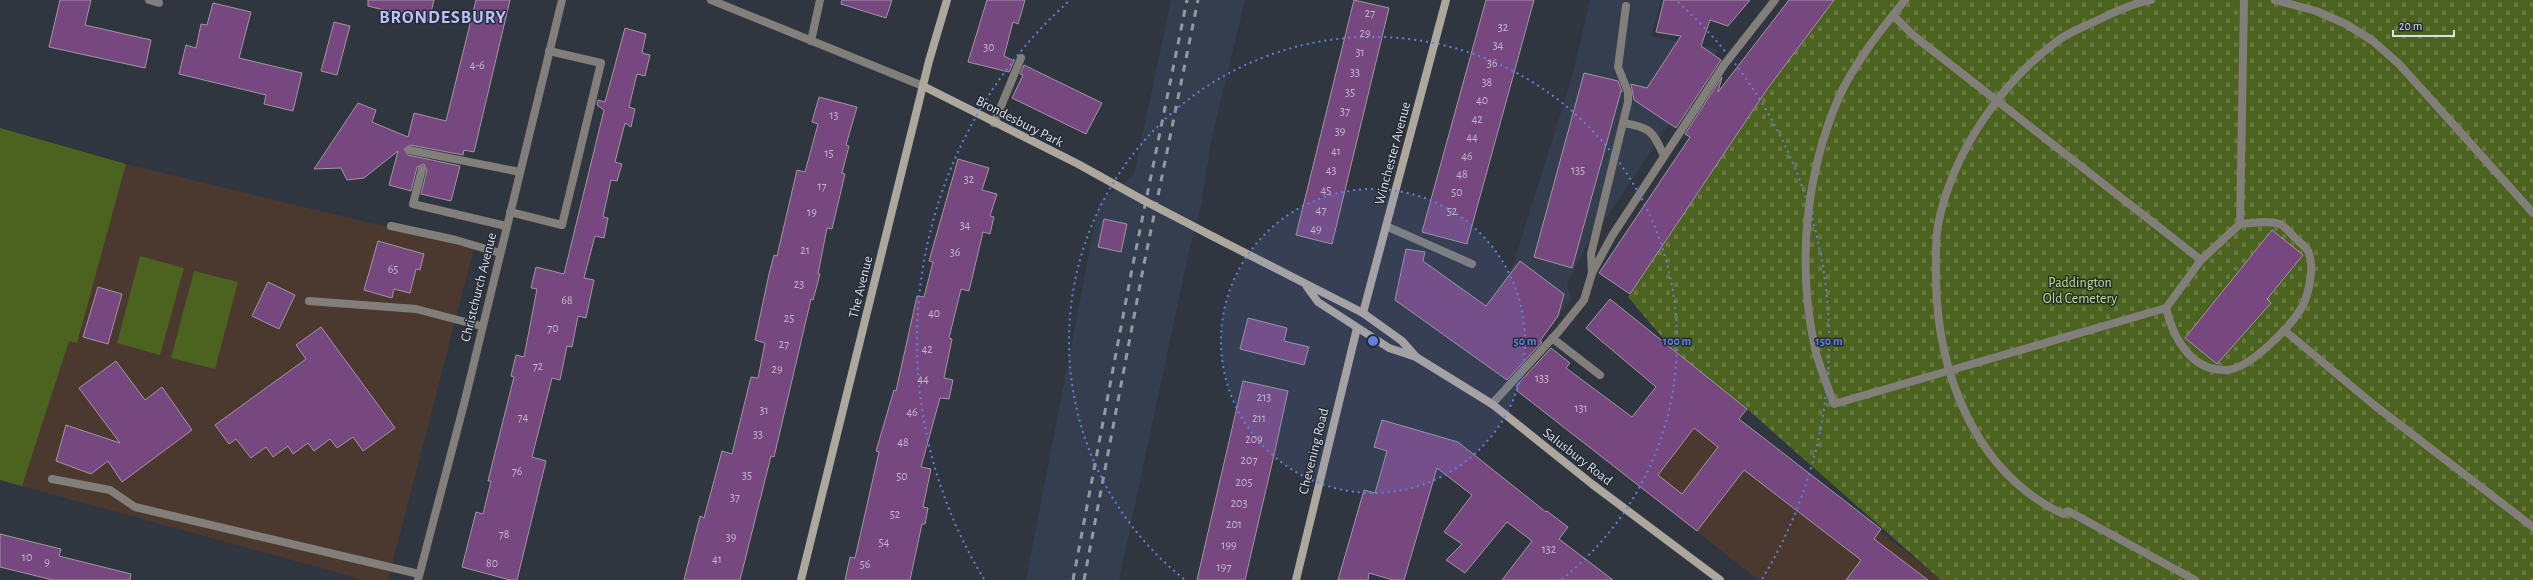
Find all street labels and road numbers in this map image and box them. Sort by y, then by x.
street label: Brondesbury Park [974,94,1066,150]
street label: Winchester Avenue [1373,100,1413,206]
street label: Christchurch Avenue [459,231,499,343]
street label: The Avenue [846,255,875,320]
street label: Chevening Road [1297,407,1331,496]
street label: Salusbury Road [1540,426,1615,488]

